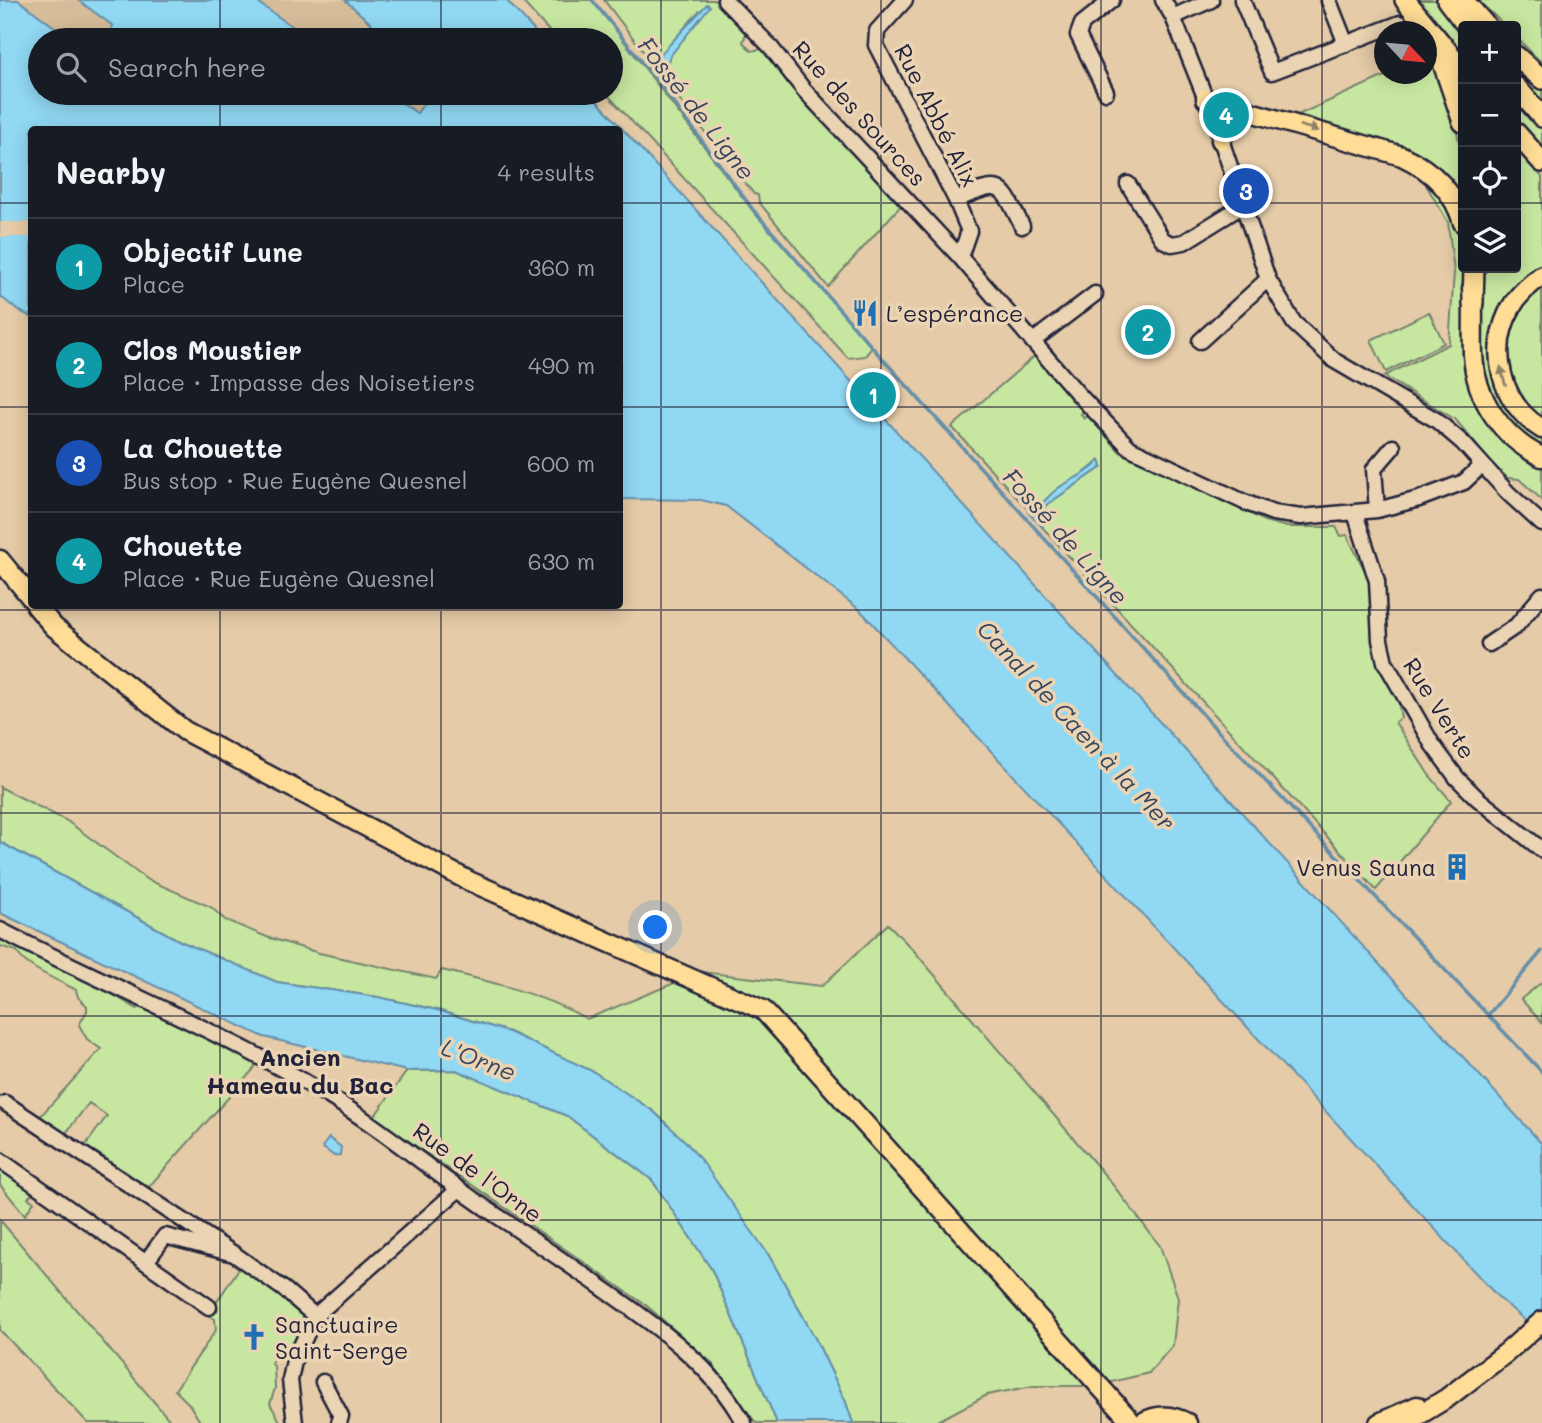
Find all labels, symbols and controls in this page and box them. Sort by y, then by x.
north arrow [1374,21,1437,84]
map controls [1458,21,1521,273]
button: + [1458,21,1521,84]
search box [28,28,623,105]
water label: Fossé de Ligne [631,30,763,186]
street label: Rue des Sources [787,34,933,192]
street label: Rue Abbé Alix [888,39,986,191]
icon: search [52,48,90,86]
text: Search here [108,50,266,84]
button: − [1458,84,1521,147]
pin: 4 [1203,89,1249,141]
one-way arrow [1298,123,1320,134]
button: locate [1458,147,1521,210]
text: Nearby [56,152,166,192]
text: 4 results [498,157,595,187]
pin: 3 [1223,165,1269,217]
button: layers [1458,210,1521,273]
text: Objectif Lune [123,235,303,269]
text: 1 [74,252,84,282]
text: 360 m [528,252,595,282]
text: Place [123,269,185,299]
restaurant icon: L’espérance [850,298,880,328]
place label: L’espérance [886,298,1023,328]
pin: 2 [1125,306,1171,358]
text: Clos Moustier [123,333,302,367]
text: 2 [73,350,85,380]
text: 490 m [528,350,595,380]
one-way arrow [1497,365,1508,387]
text: Place · Impasse des Noisetiers [123,367,475,397]
pin: 1 [850,369,896,421]
text: La Chouette [123,431,283,465]
text: 3 [72,448,86,478]
text: 600 m [527,448,595,478]
water label: Fossé de Ligne [996,461,1136,611]
text: Bus stop · Rue Eugène Quesnel [123,465,468,495]
text: Chouette [123,529,242,563]
text: 4 [72,546,86,576]
text: 630 m [528,546,595,576]
text: Place · Rue Eugène Quesnel [123,563,435,593]
water label: Canal de Caen à la Mer [971,613,1183,837]
street label: Rue Verte [1397,652,1483,764]
place label: Venus Sauna [1296,852,1436,882]
building icon: Venus Sauna [1442,852,1472,882]
your location [638,910,672,944]
water label: L'Orne [437,1031,521,1087]
district label: Ancien Hameau du Bac [206,1041,394,1100]
street label: Rue de l'Orne [407,1115,549,1229]
place label: Sanctuaire Saint-Serge [275,1309,408,1365]
church icon: Sanctuaire Saint-Serge [239,1322,269,1352]

